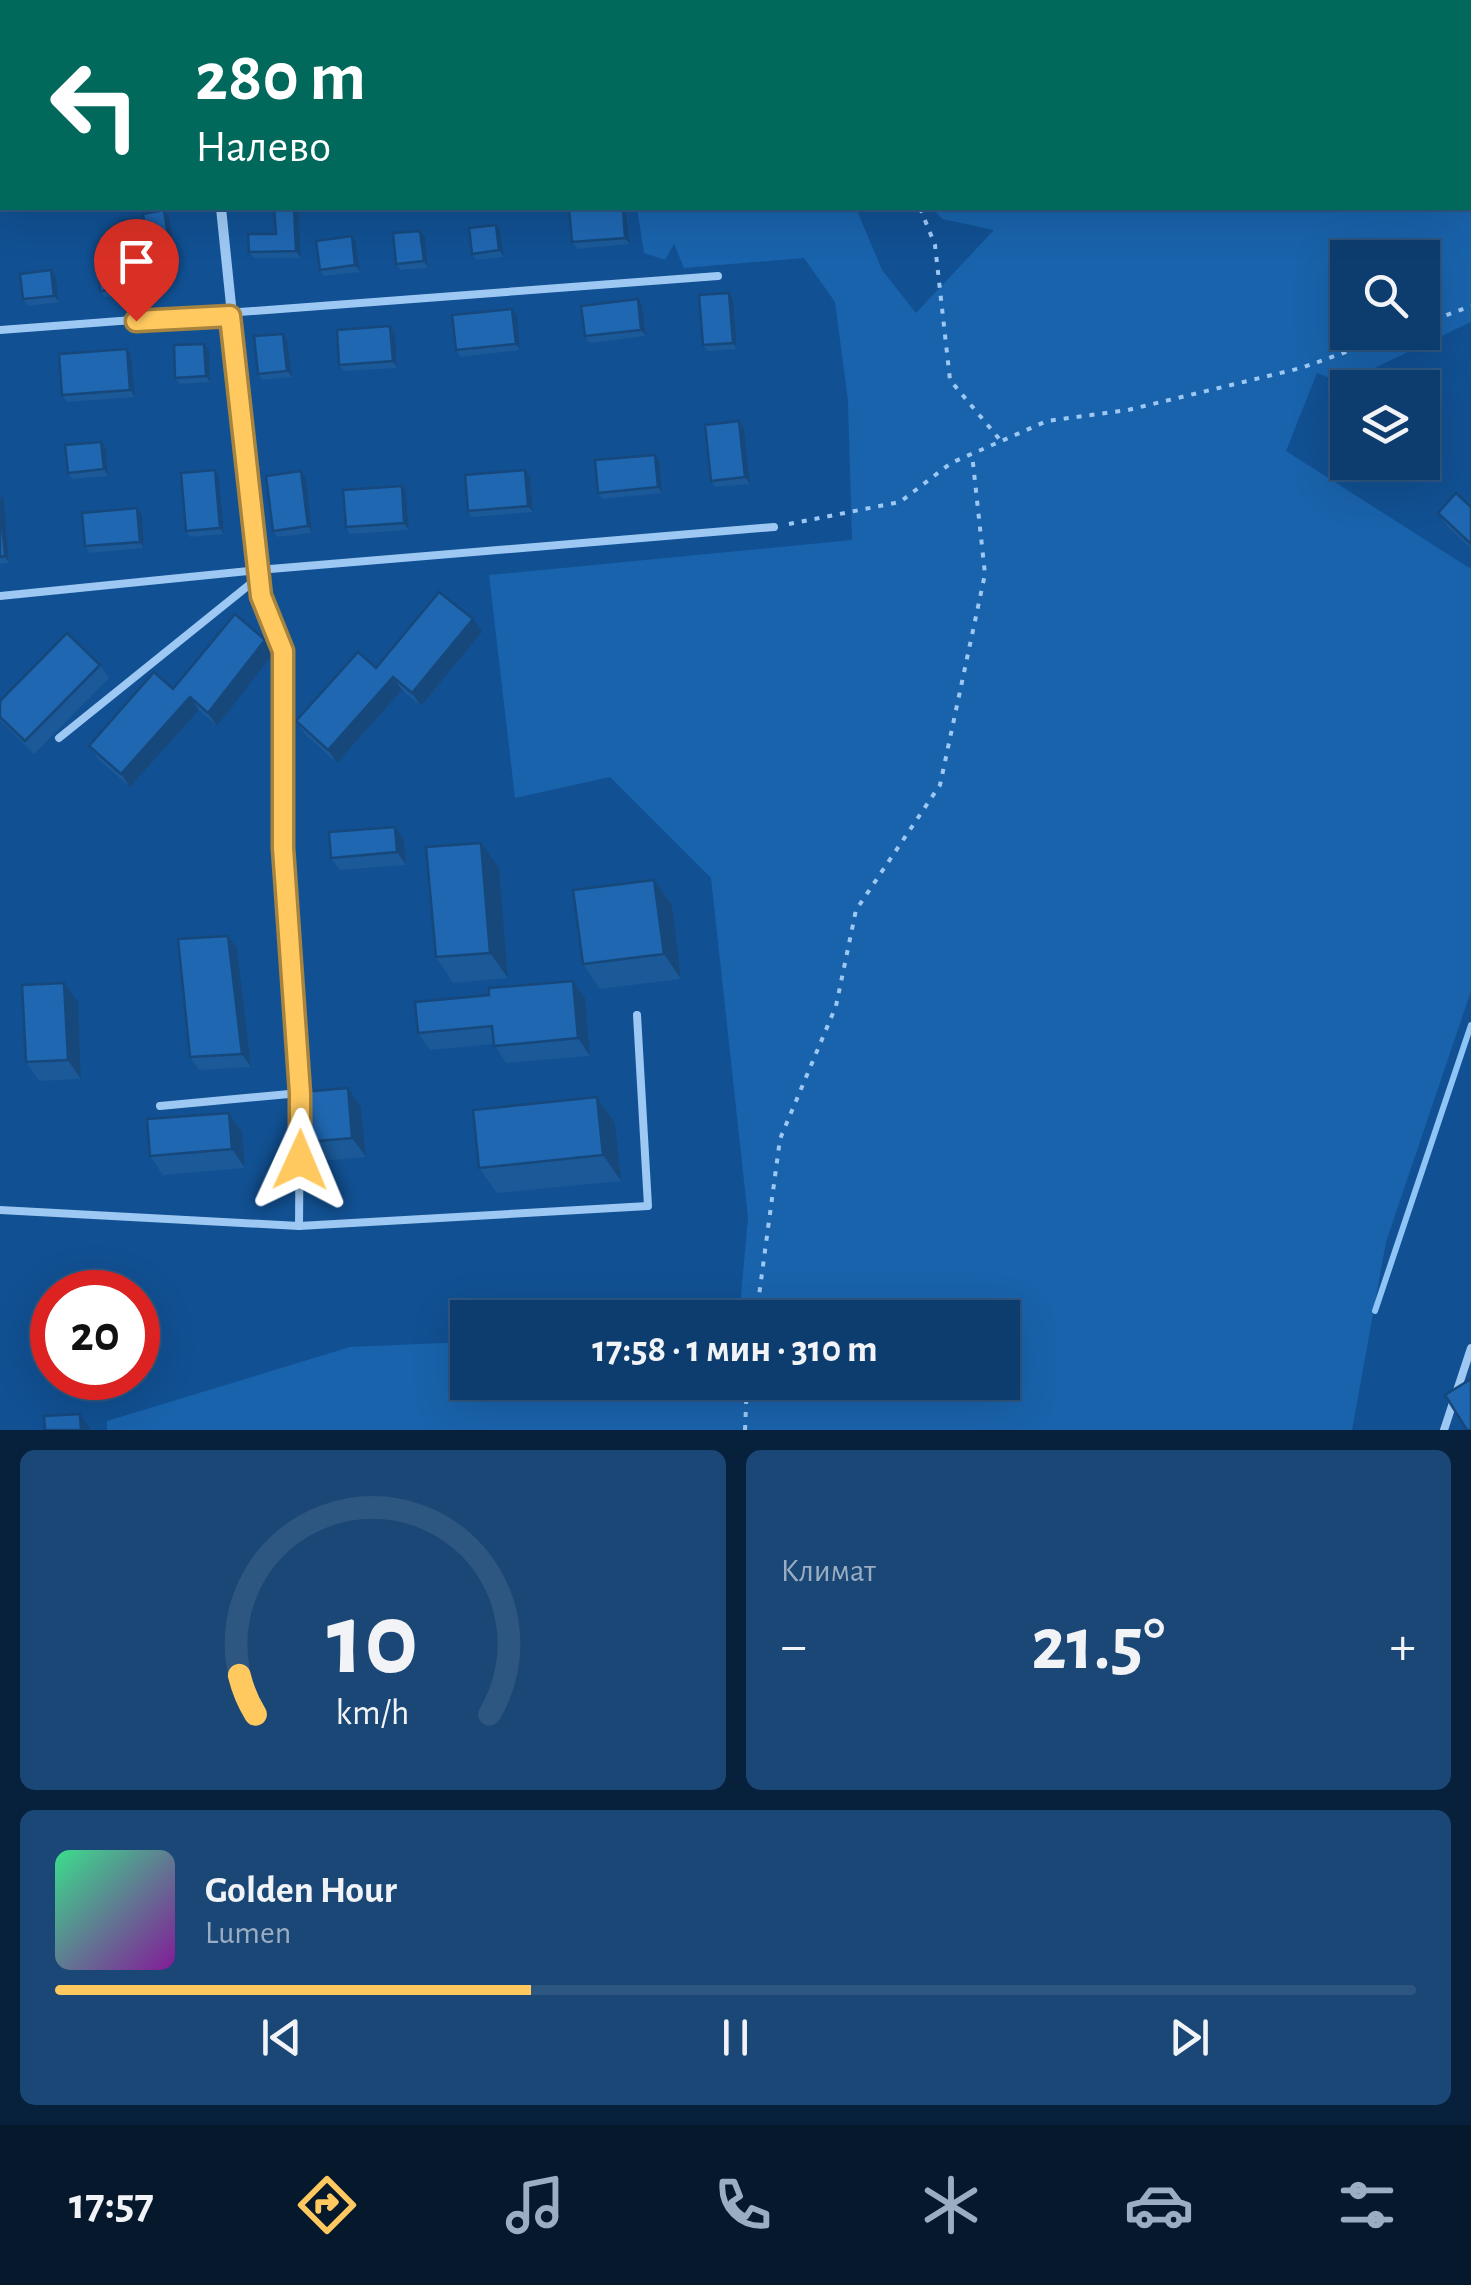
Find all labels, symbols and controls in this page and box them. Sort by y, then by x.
icon: left [30,40,160,170]
text: 280 m [195,43,366,113]
text: Налево [195,125,331,170]
pin [94,219,179,322]
icon: arrive [109,234,164,289]
map controls [1330,240,1440,480]
button: search [1330,240,1440,350]
button: layers [1330,370,1440,480]
position arrow [248,1108,352,1212]
speed limit sign: 20 [30,1270,160,1400]
text: 17:58 · 1 мин · 310 m [592,1331,878,1369]
text: Климат [781,1555,876,1587]
text: 10 [327,1589,419,1693]
text: 21.5° [1031,1608,1165,1683]
text: − [781,1619,807,1674]
text: + [1390,1619,1416,1674]
text: km/h [336,1695,410,1731]
text: Golden Hour [205,1872,397,1910]
text: Lumen [205,1917,291,1949]
icon: previous [254,2010,309,2065]
icon: pause [708,2010,763,2065]
icon: next [1162,2010,1217,2065]
icon: directions [292,2170,362,2240]
icon: music [500,2170,570,2240]
icon: phone [708,2170,778,2240]
icon: climate [916,2170,986,2240]
icon: car [1124,2170,1194,2240]
icon: filters [1332,2170,1402,2240]
text: 17:57 [69,2182,154,2227]

